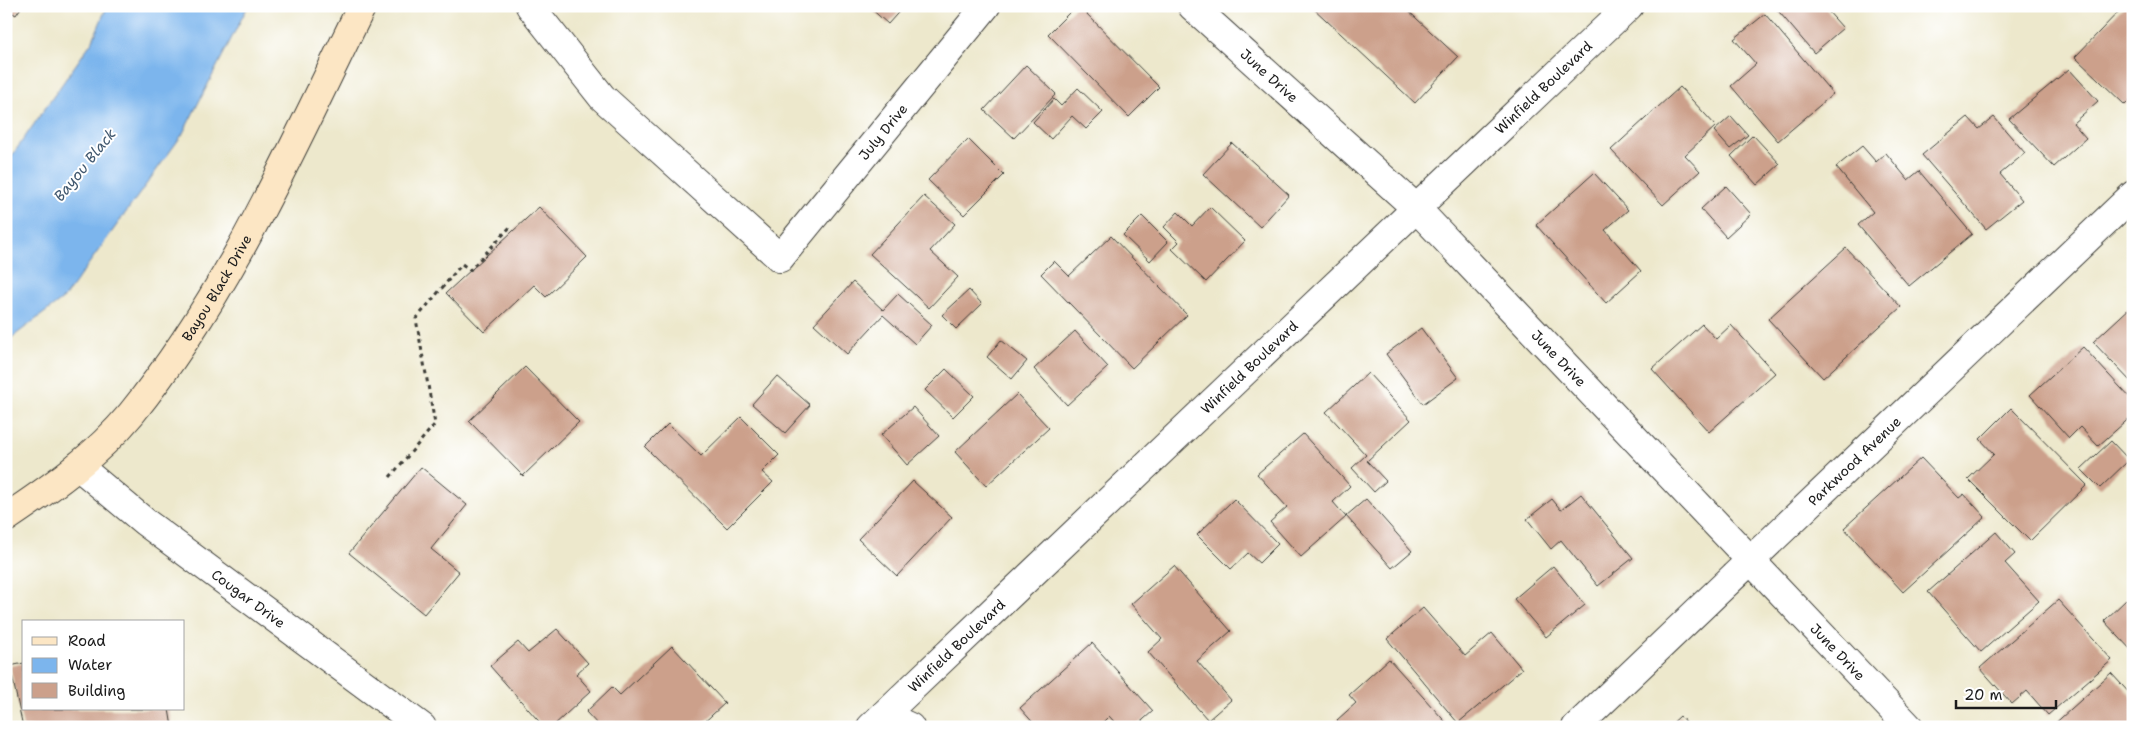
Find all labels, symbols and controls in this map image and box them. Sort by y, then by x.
street label: Winfield Boulevard [1491,37,1596,138]
street label: June Drive [1236,45,1302,106]
street label: July Drive [855,100,912,164]
water label: Bayou Black [49,124,121,206]
street label: Bayou Black Drive [178,231,256,345]
street label: Winfield Boulevard [1197,317,1302,418]
street label: June Drive [1528,326,1590,391]
street label: Parkwood Avenue [1804,412,1905,510]
street label: Cougar Drive [208,565,289,632]
street label: Winfield Boulevard [904,595,1009,696]
legend [22,620,185,710]
street label: June Drive [1806,620,1869,684]
text: Road [68,631,106,651]
text: Water [68,655,112,675]
scale bar [1956,678,2056,710]
text: Building [68,681,125,701]
text: 20 m [1964,685,2003,705]

